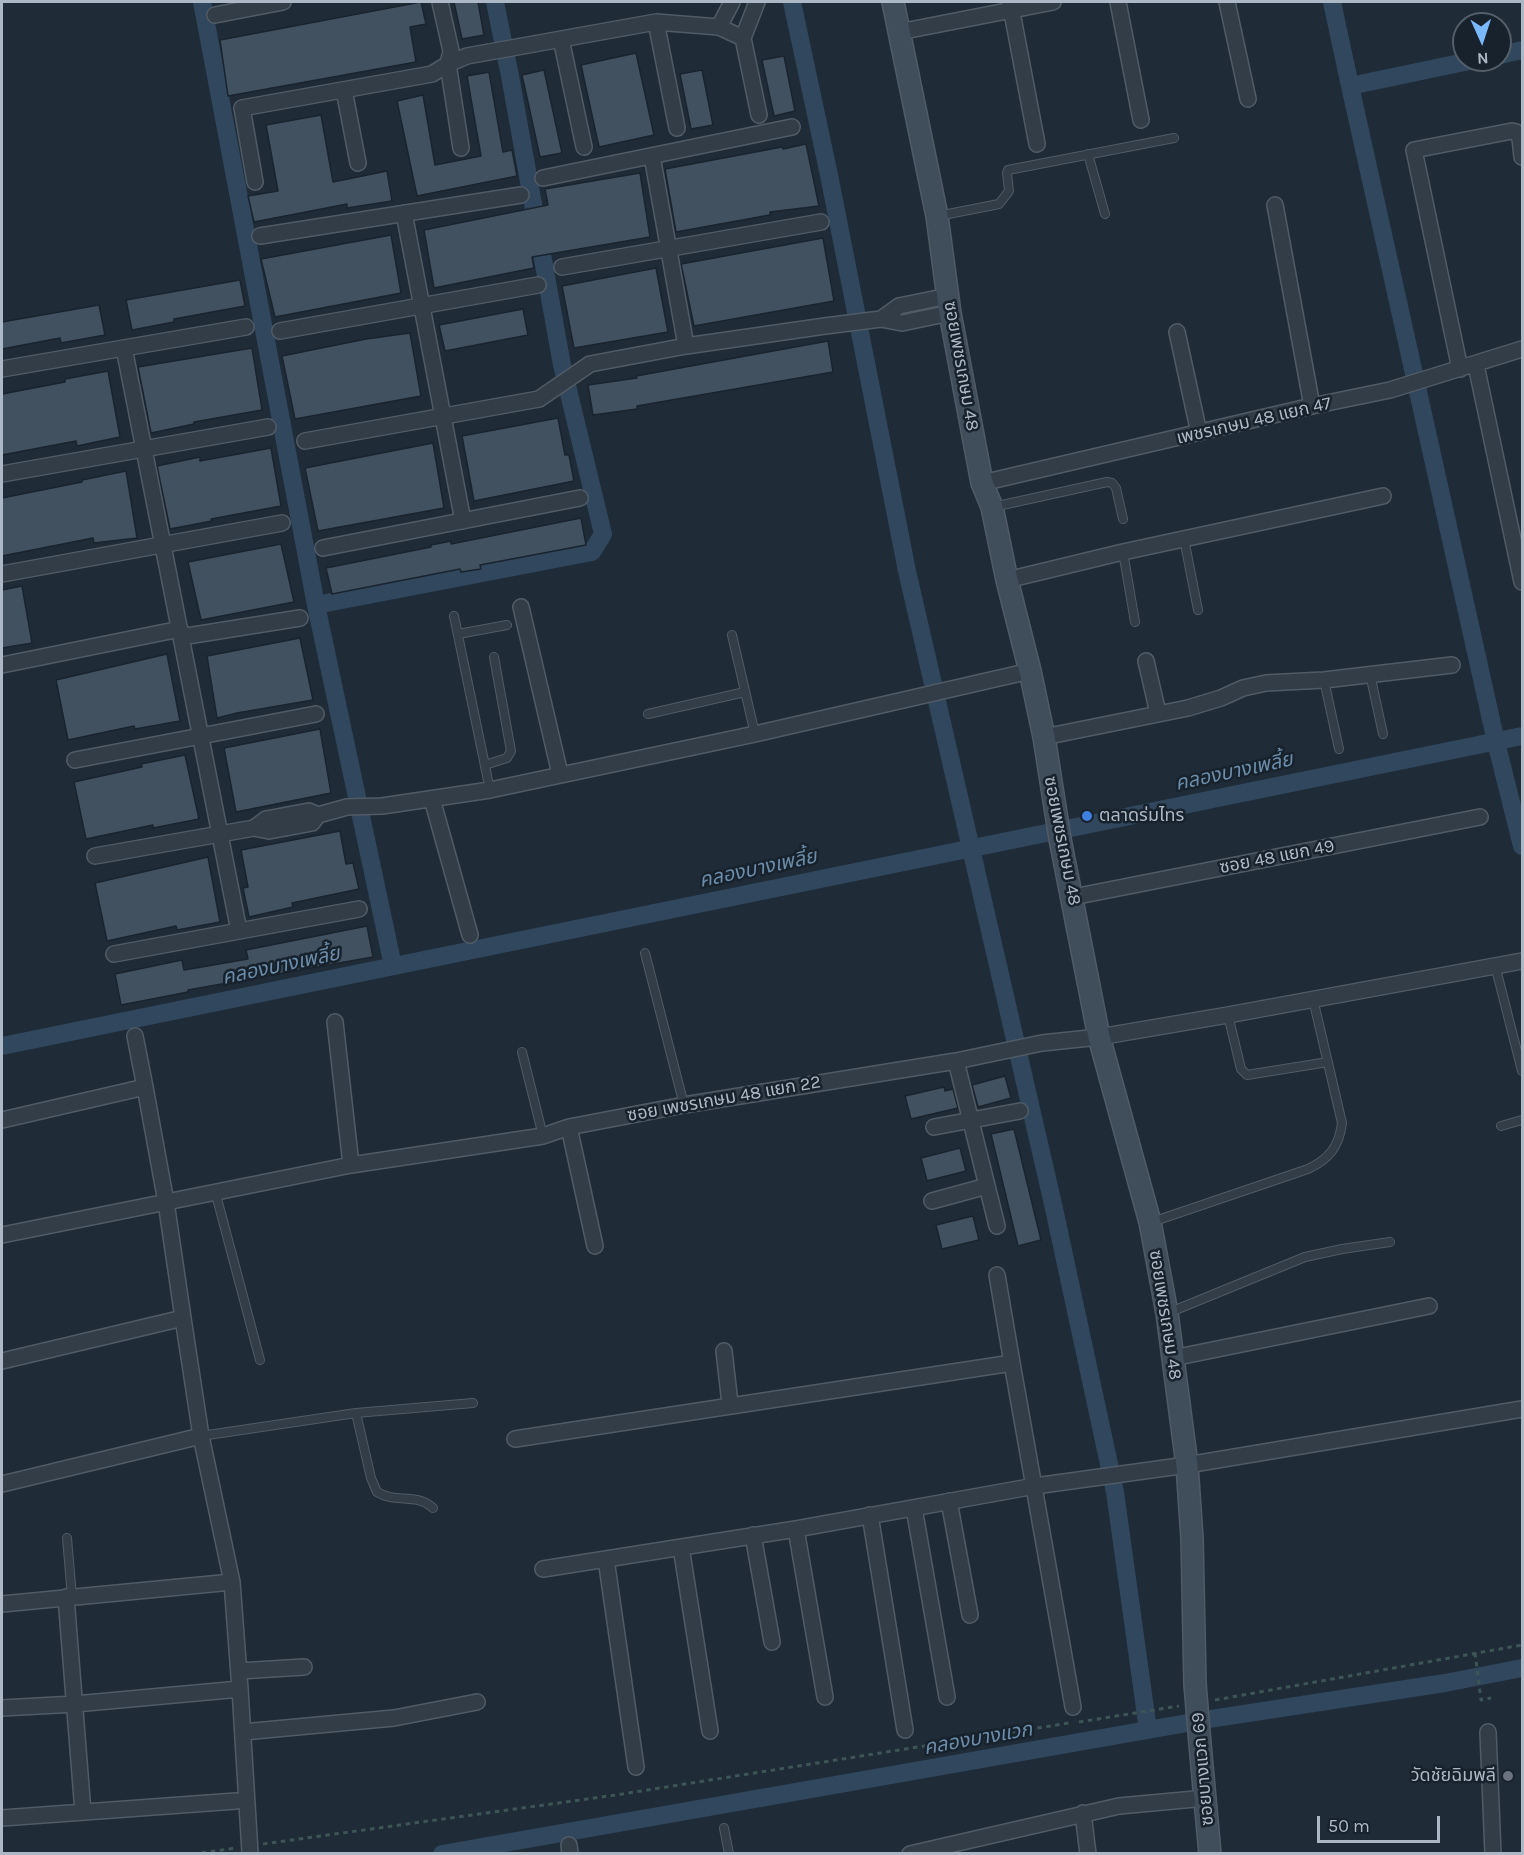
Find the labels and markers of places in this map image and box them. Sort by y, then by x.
place label: ตลาดร่มไทร [1099,805,1184,827]
marker: ตลาดร่มไทร [1080,809,1094,823]
place label: วัดชัยฉิมพลี [1411,1765,1496,1787]
marker: วัดชัยฉิมพลี [1501,1769,1515,1783]

